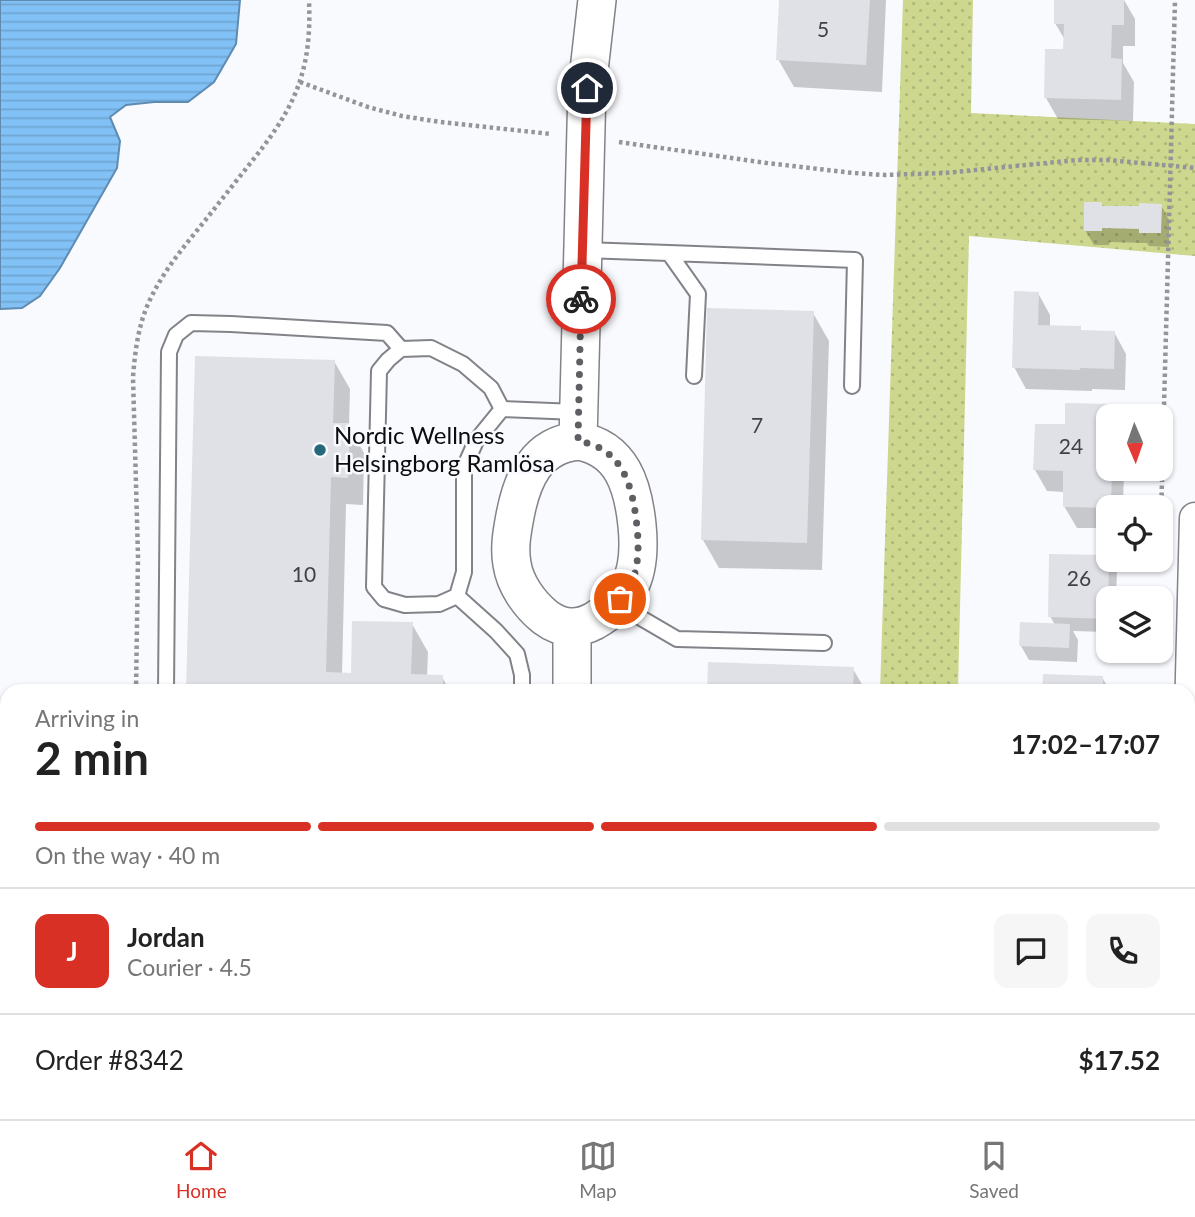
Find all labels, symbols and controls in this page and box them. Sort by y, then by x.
house number: 5 [817,16,829,41]
pin [557,58,617,118]
icon: home [568,69,606,107]
courier [546,264,616,334]
icon: bike [562,280,600,318]
north arrow [1096,404,1172,481]
map controls [1096,404,1173,663]
house number: 7 [751,412,763,437]
place label: Nordic Wellness Helsingborg Ramlösa [334,420,555,477]
house number: 24 [1059,433,1083,458]
marker: Nordic Wellness Helsingborg Ramlösa [312,442,328,458]
button: locate [1096,495,1173,572]
house number: 10 [292,561,316,586]
house number: 26 [1067,565,1091,590]
pin [590,569,650,629]
icon: bag [601,580,639,618]
button: layers [1096,586,1173,663]
text: Arriving in [35,704,139,732]
text: 17:02–17:07 [1011,728,1160,760]
text: 2 min [35,730,149,785]
text: On the way · 40 m [35,841,220,869]
button: chat [994,914,1068,988]
button: phone [1086,914,1160,988]
text: Jordan [127,921,205,953]
text: J [66,935,78,967]
text: Courier · 4.5 [127,953,252,981]
text: Order #8342 [35,1044,184,1076]
text: $17.52 [1078,1044,1160,1076]
tab: Home [176,1137,227,1202]
tab: Map [579,1137,617,1202]
tab: Saved [969,1137,1019,1202]

